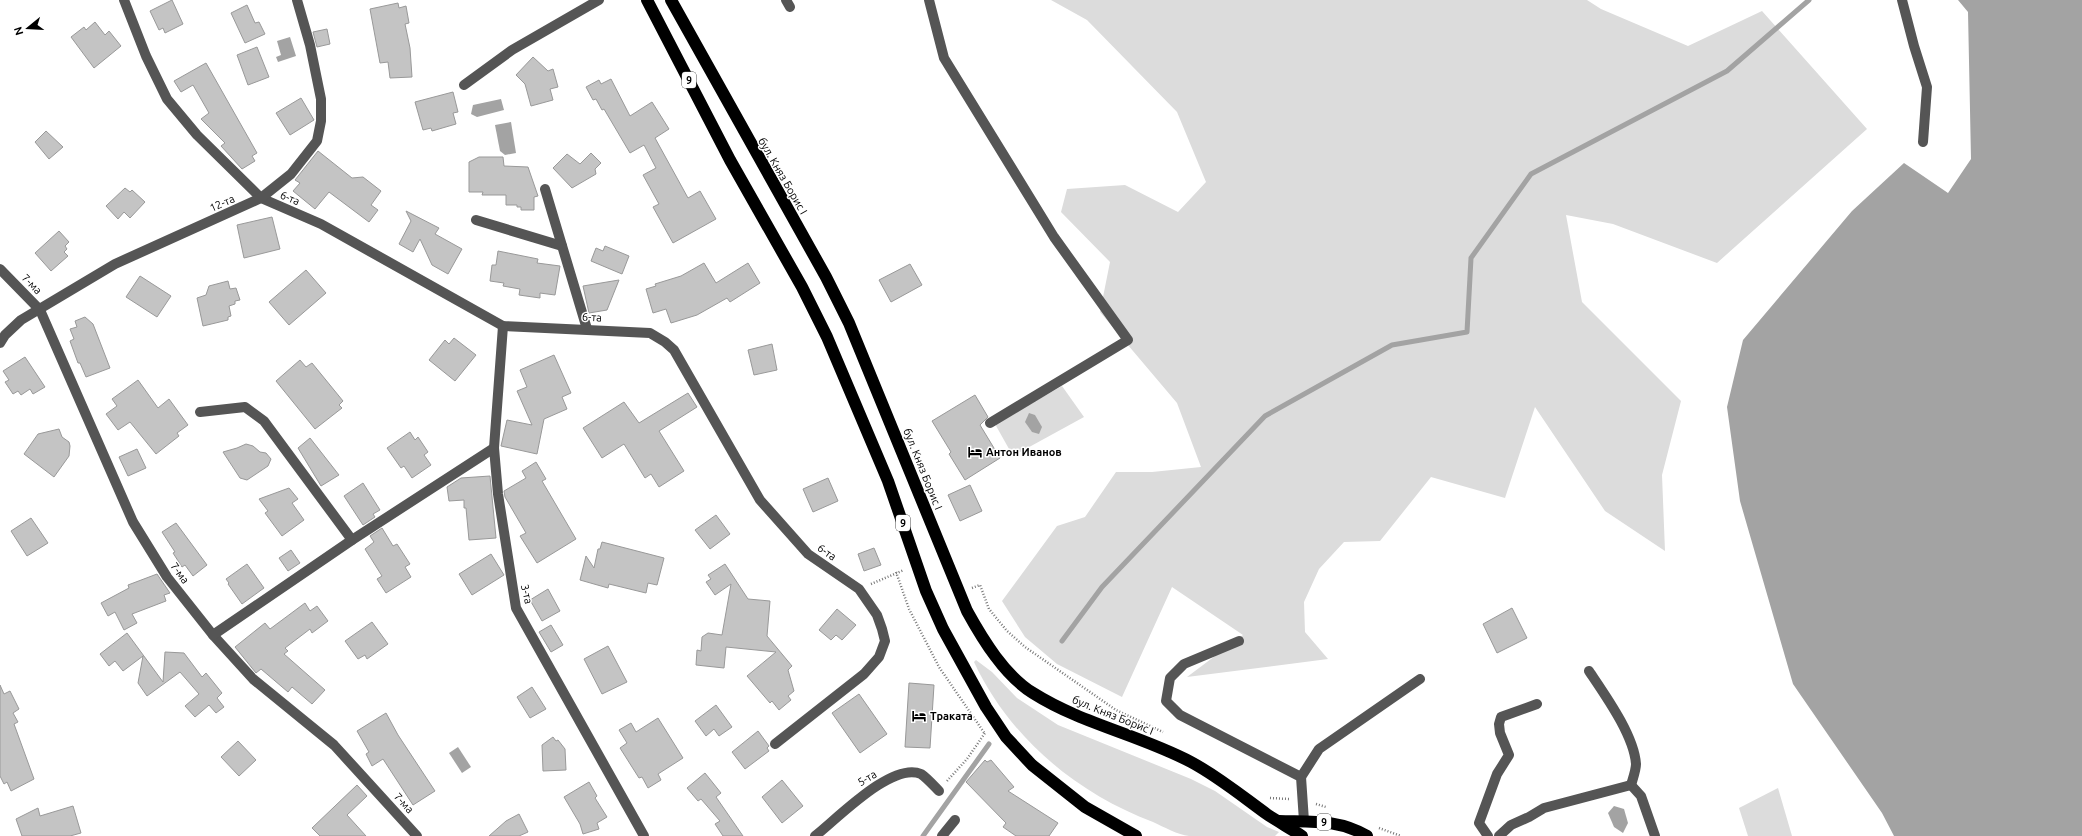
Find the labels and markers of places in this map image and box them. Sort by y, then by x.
hotel icon: Антон Иванов [967,444,983,460]
place label: Антон Иванов [986,446,1062,458]
hotel icon: Траката [911,708,927,724]
place label: Траката [930,710,973,722]

